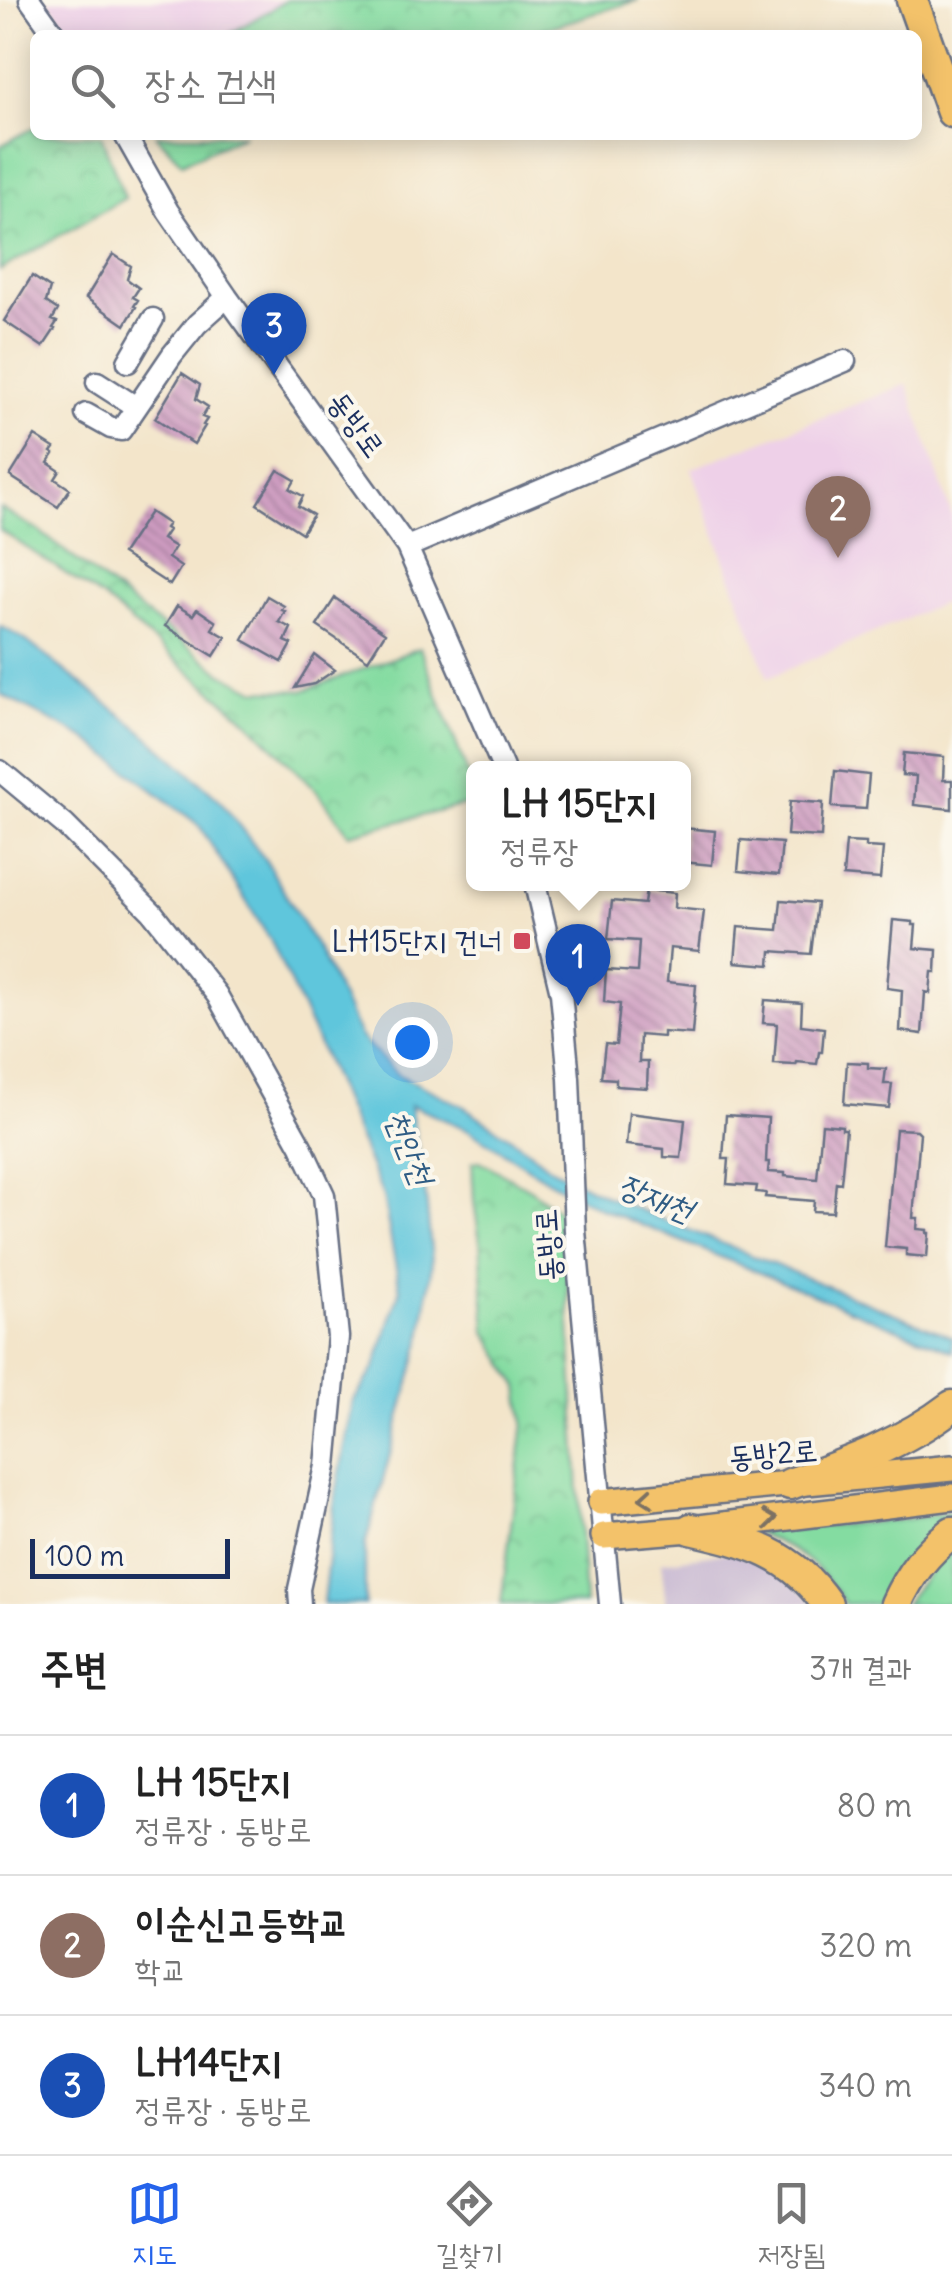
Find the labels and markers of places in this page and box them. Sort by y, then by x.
pin: 3 [242,292,306,375]
pin: 2 [806,476,870,558]
place label: LH15단지 건너 [331,922,502,960]
pin: 1 [546,924,610,1006]
marker: LH15단지 건너 [511,930,533,952]

